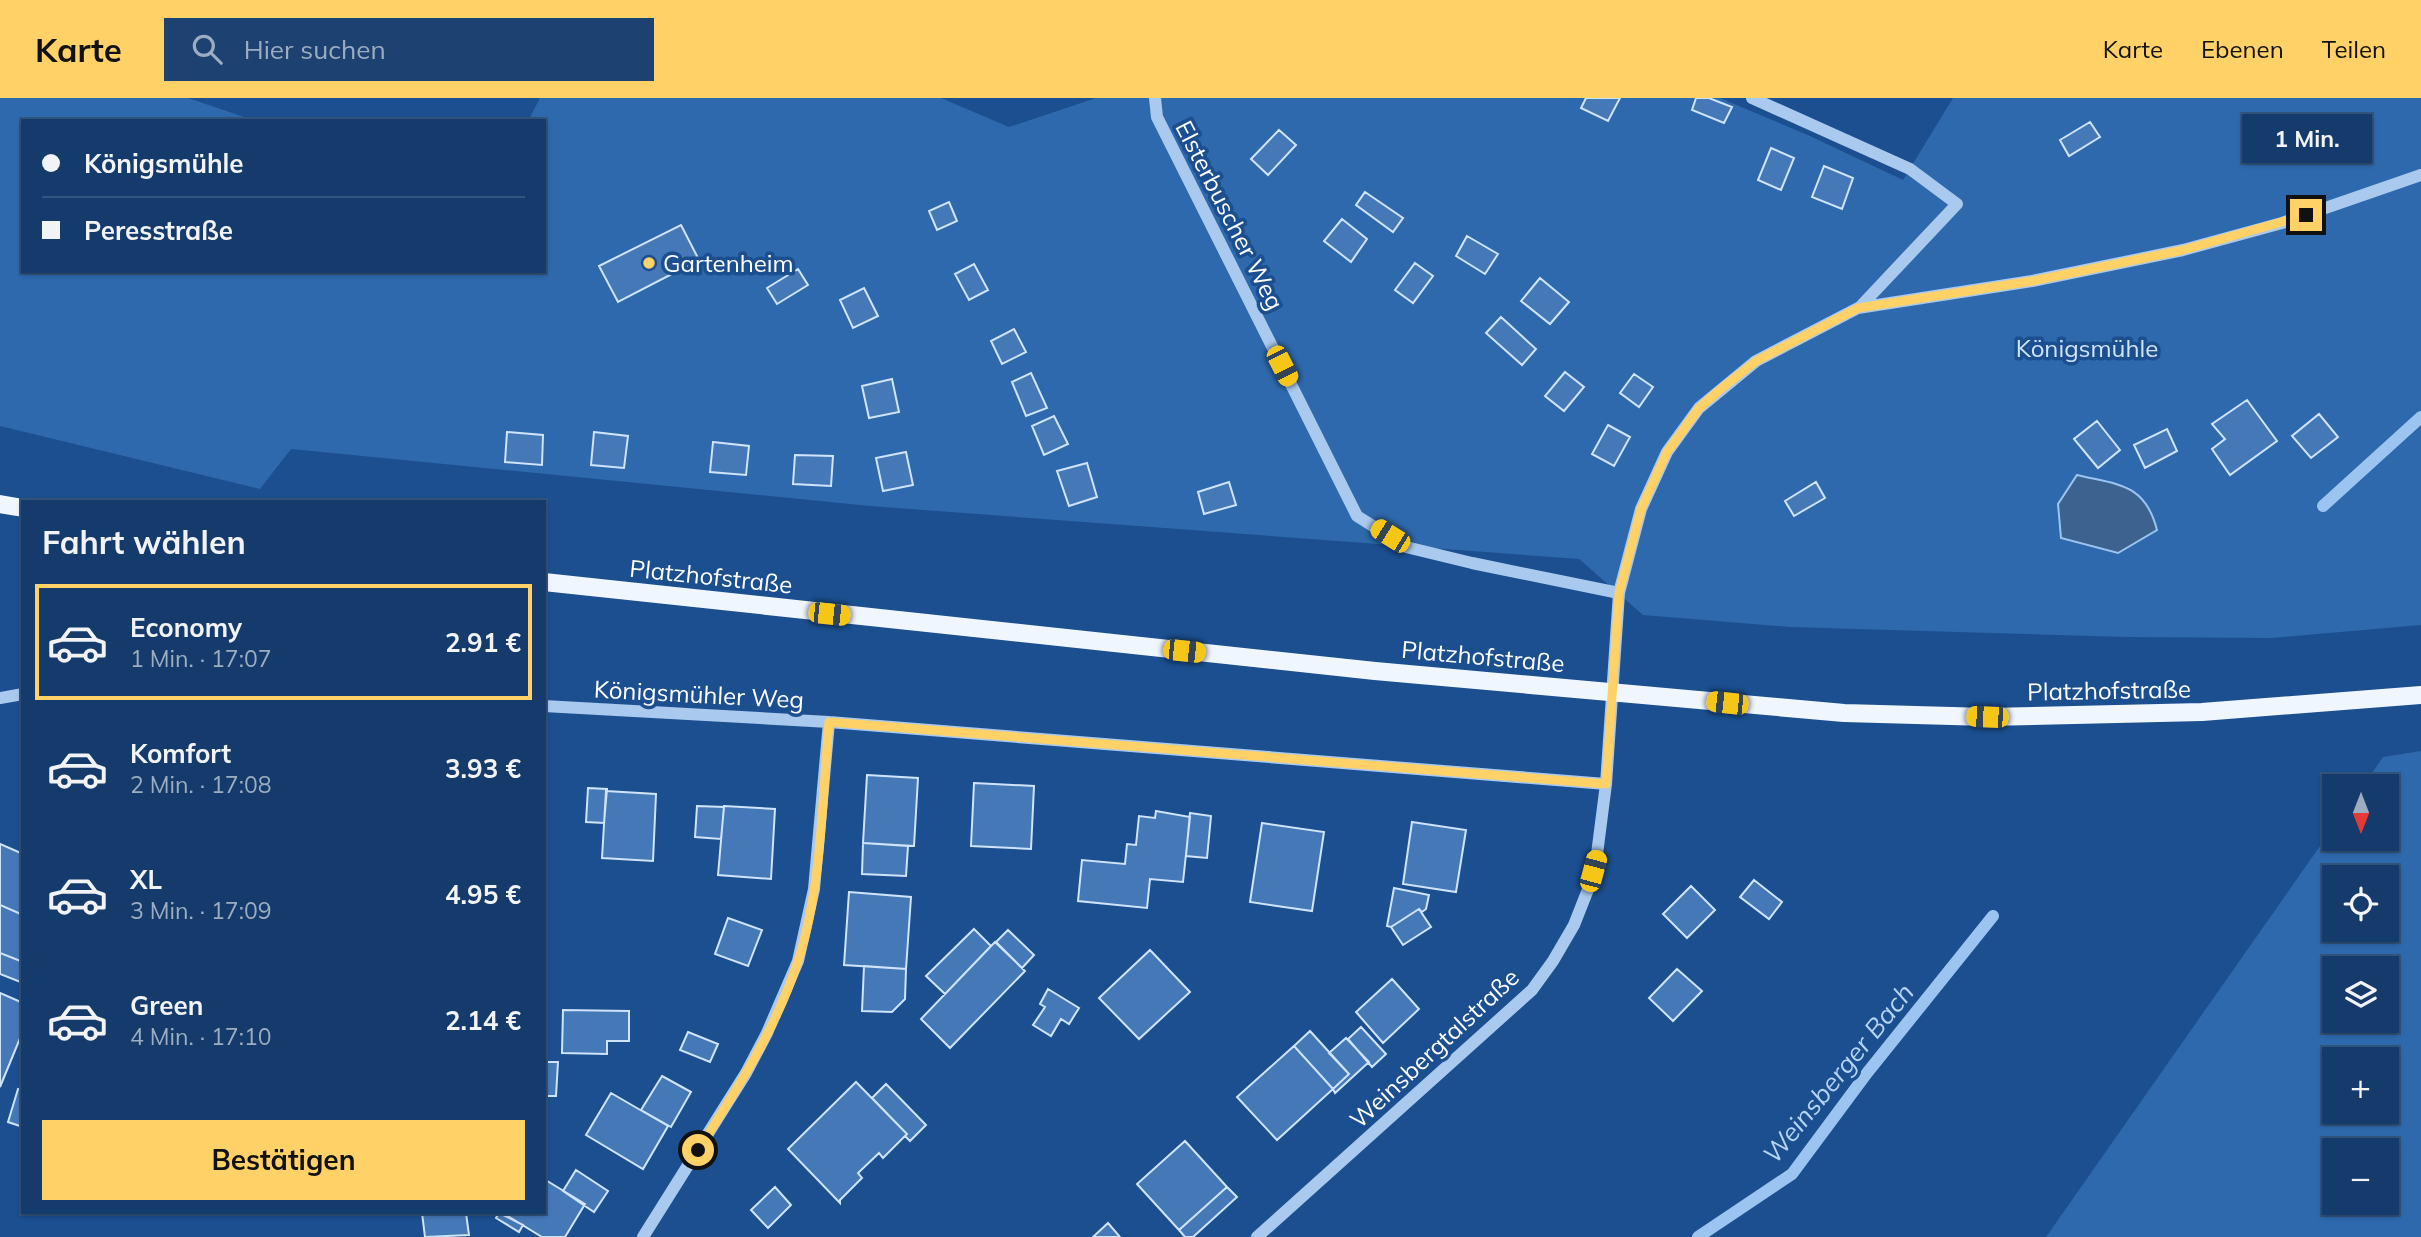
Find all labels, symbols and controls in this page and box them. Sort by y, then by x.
search box [164,18,654,81]
text: Karte [35,29,122,70]
icon: search [188,30,226,68]
text: Hier suchen [244,33,386,66]
text: Karte [2103,34,2163,64]
text: Ebenen [2201,34,2284,64]
text: Teilen [2322,34,2386,64]
callout: 1 Min. [2241,114,2371,162]
street label: Elsterbuscher Weg [1169,115,1291,315]
text: 1 Min. [2274,124,2340,153]
text: Königsmühle [84,147,244,180]
route end [2290,199,2322,231]
text: Peresstraße [84,214,233,247]
place label: Gartenheim [663,248,794,278]
marker: Gartenheim [641,255,657,271]
park label: Königsmühle [2016,333,2158,363]
car [1264,343,1301,389]
car [1367,516,1414,556]
text: Fahrt wählen [42,522,246,562]
street label: Platzhofstraße [628,553,794,599]
car [808,601,851,627]
icon: car [46,611,109,674]
text: Economy [130,611,242,644]
text: 2.91 € [445,626,521,659]
street label: Platzhofstraße [1400,634,1566,678]
car [1163,638,1206,664]
text: 1 Min. · 17:07 [130,644,272,673]
street label: Königsmühler Weg [593,674,805,714]
street label: Platzhofstraße [2027,674,2191,706]
car [1706,690,1749,716]
car [1966,706,2009,728]
icon: car [46,737,109,800]
text: Komfort [130,737,231,770]
text: 3.93 € [445,752,521,785]
text: 2 Min. · 17:08 [130,770,272,799]
north arrow [2322,774,2399,850]
map controls [2322,774,2399,1215]
car [1578,848,1609,894]
icon: car [46,863,109,926]
text: XL [130,863,162,896]
button: locate [2322,865,2399,942]
text: 4.95 € [445,878,521,911]
text: 3 Min. · 17:09 [130,896,272,925]
button: layers [2322,956,2399,1033]
street label: Weinsbergtalstraße [1343,962,1525,1134]
water label: Weinsberger Bach [1755,976,1921,1170]
icon: car [46,989,109,1052]
text: Green [130,989,203,1022]
text: 2.14 € [445,1004,521,1037]
text: 4 Min. · 17:10 [130,1022,272,1051]
button: + [2322,1047,2399,1124]
button: Bestätigen [42,1120,525,1200]
route start [682,1134,714,1166]
button: − [2322,1138,2399,1215]

